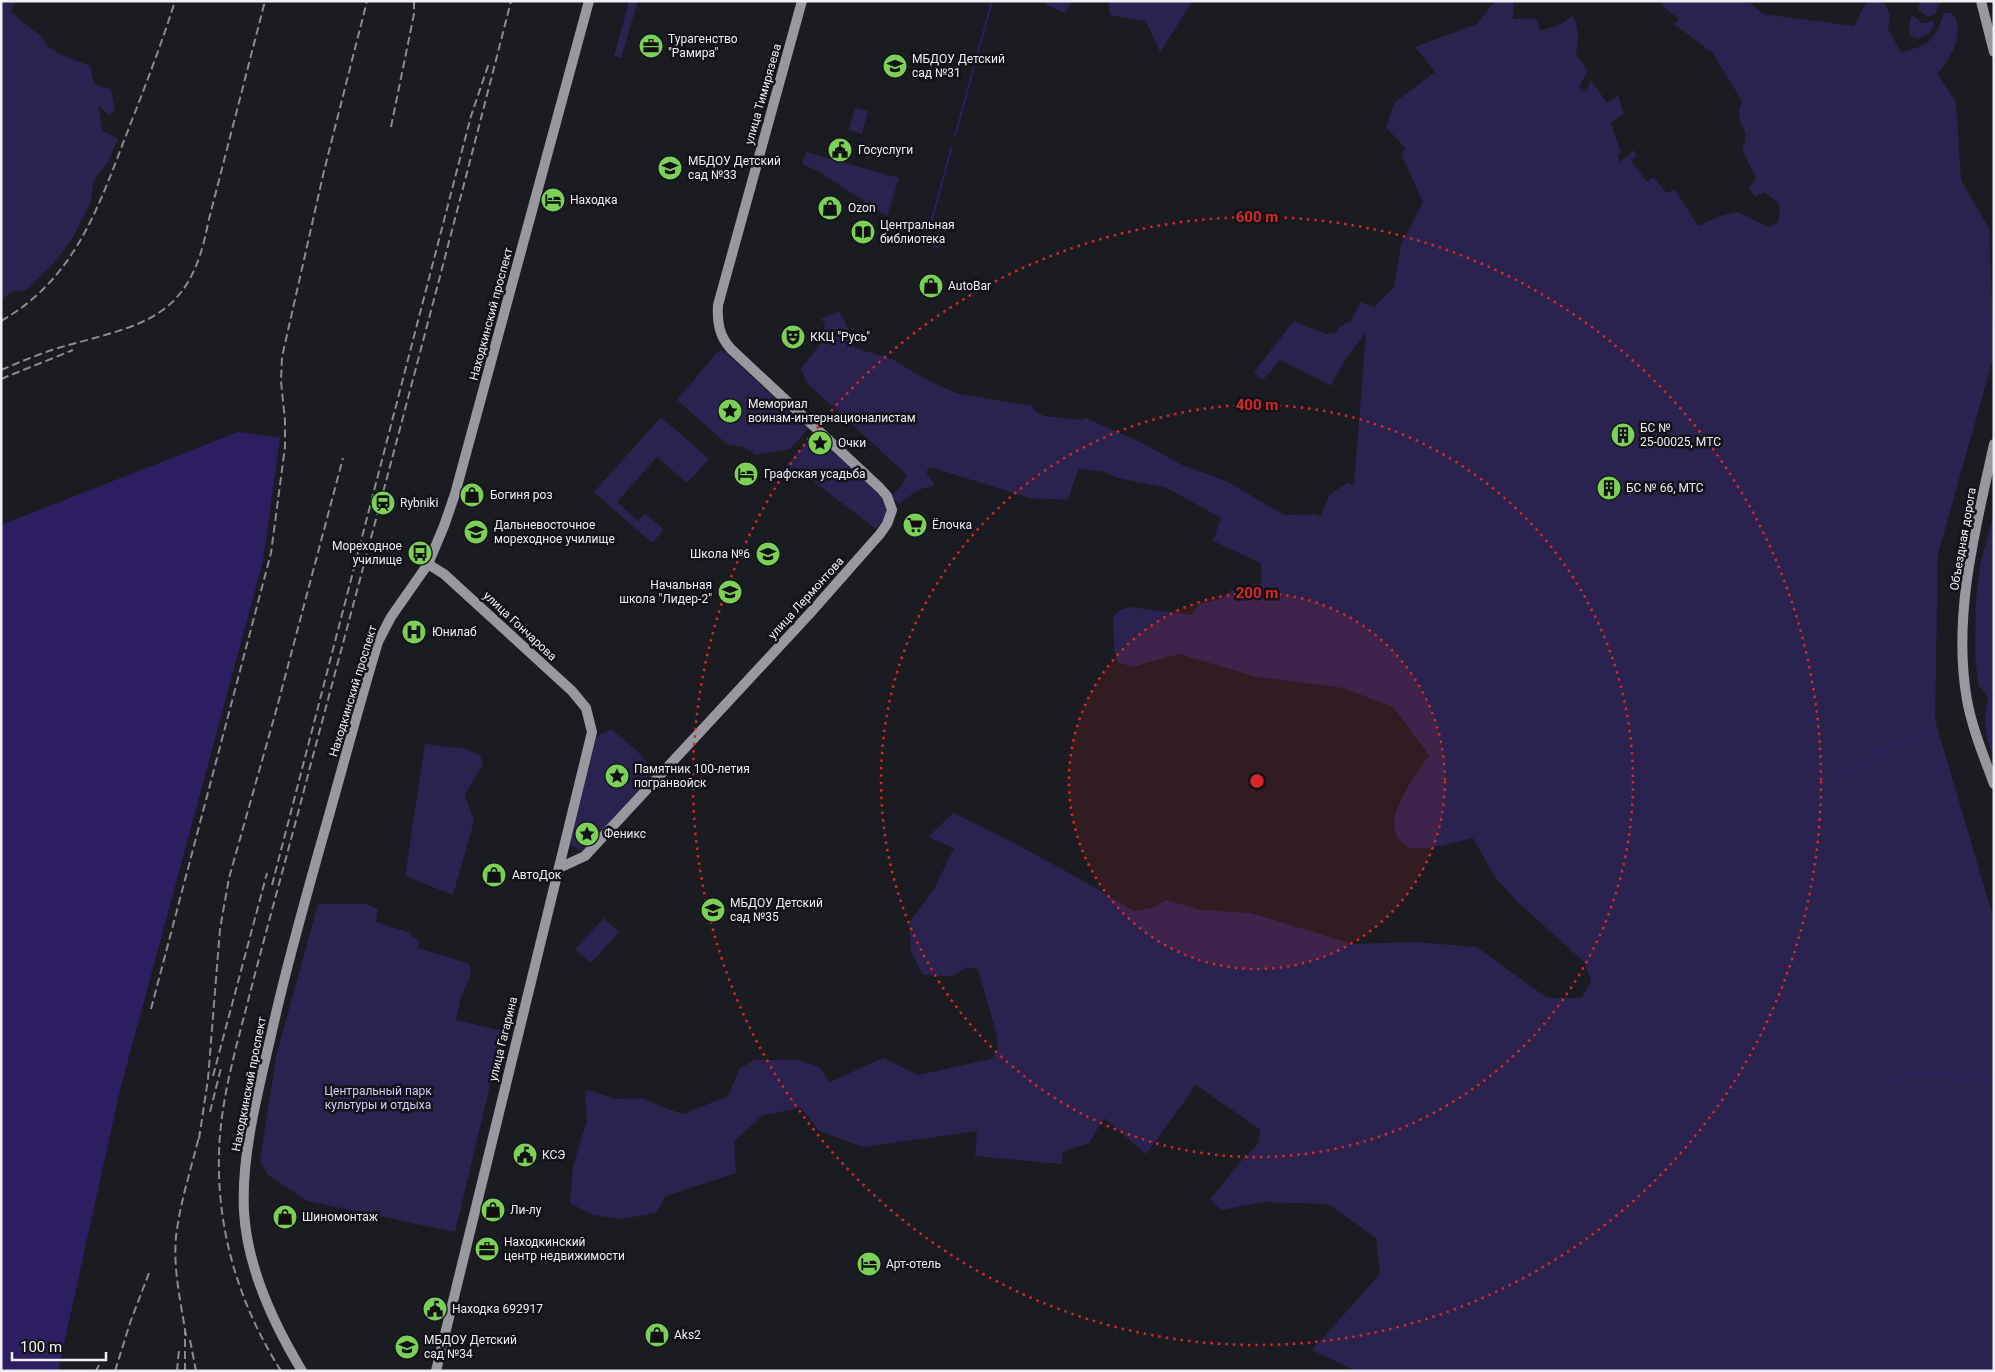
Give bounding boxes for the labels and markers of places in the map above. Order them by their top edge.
place label: Турагенство "Рамира" [668,32,738,60]
office icon: Турагенство "Рамира" [638,33,664,59]
place label: МБДОУ Детский сад №31 [912,52,1005,80]
school or university icon: МБДОУ Детский сад №31 [882,53,908,79]
public building icon: Госуслуги [827,137,853,163]
place label: Госуслуги [858,143,913,157]
place label: МБДОУ Детский сад №33 [688,154,781,182]
school or university icon: МБДОУ Детский сад №33 [657,155,683,181]
hotel icon: Находка [540,187,566,213]
place label: Находка [570,193,618,207]
shop icon: Ozon [817,195,843,221]
place label: Ozon [848,201,876,215]
place label: Центральная библиотека [880,218,955,246]
library icon: Центральная библиотека [850,219,876,245]
shop icon: AutoBar [918,273,944,299]
place label: AutoBar [948,279,991,293]
theatre icon: ККЦ "Русь" [780,324,806,350]
place label: ККЦ "Русь" [810,330,870,344]
place label: Мемориал воинам-интернационалистам [748,397,916,425]
place icon: Мемориал воинам-интернационалистам [717,398,743,424]
place label: БС № 25-00025, МТС [1640,421,1721,449]
building icon: БС № 25-00025, МТС [1610,422,1636,448]
place icon: Очки [807,430,833,456]
place label: Очки [838,436,866,450]
hotel icon: Графская усадьба [733,461,759,487]
place label: Графская усадьба [764,467,866,481]
building icon: БС № 66, МТС [1596,475,1622,501]
place label: БС № 66, МТС [1626,481,1704,495]
shop icon: Богиня роз [459,482,485,508]
place label: Богиня роз [490,488,553,502]
station icon: Rybniki [370,490,396,516]
place label: Rybniki [400,496,438,510]
supermarket icon: Ёлочка [902,512,928,538]
place label: Ёлочка [932,517,972,532]
place label: Дальневосточное мореходное училище [494,518,615,546]
school or university icon: Дальневосточное мореходное училище [463,519,489,545]
place label: Мореходное училище [332,539,402,567]
bus stop icon: Мореходное училище [407,540,433,566]
school or university icon: Школа №6 [755,541,781,567]
place label: Школа №6 [690,547,750,561]
place label: Начальная школа "Лидер-2" [619,578,712,606]
school or university icon: Начальная школа "Лидер-2" [717,579,743,605]
hospital icon: Юнилаб [401,619,427,645]
place label: Юнилаб [432,625,477,639]
place label: Памятник 100-летия погранвойск [634,762,750,790]
place icon: Памятник 100-летия погранвойск [604,763,630,789]
centre of rings [1248,772,1266,790]
place icon: Феникс [574,821,600,847]
place label: Феникс [604,827,646,841]
shop icon: АвтоДок [481,862,507,888]
place label: АвтоДок [512,868,562,882]
place label: МБДОУ Детский сад №35 [730,896,823,924]
school or university icon: МБДОУ Детский сад №35 [700,897,726,923]
public building icon: КСЭ [512,1142,538,1168]
place label: КСЭ [542,1148,565,1162]
shop icon: Ли-лу [480,1197,506,1223]
place label: Ли-лу [510,1203,542,1217]
shop icon: Шиномонтаж [272,1204,298,1230]
place label: Шиномонтаж [302,1210,379,1224]
place label: Находкинский центр недвижимости [504,1235,625,1263]
office icon: Находкинский центр недвижимости [474,1236,500,1262]
hotel icon: Арт-отель [856,1251,882,1277]
place label: Арт-отель [886,1257,941,1271]
public building icon: Находка 692917 [422,1296,448,1322]
place label: Находка 692917 [452,1302,543,1316]
shop icon: Aks2 [644,1322,670,1348]
place label: Aks2 [674,1328,701,1342]
place label: МБДОУ Детский сад №34 [424,1333,517,1361]
school or university icon: МБДОУ Детский сад №34 [394,1334,420,1360]

